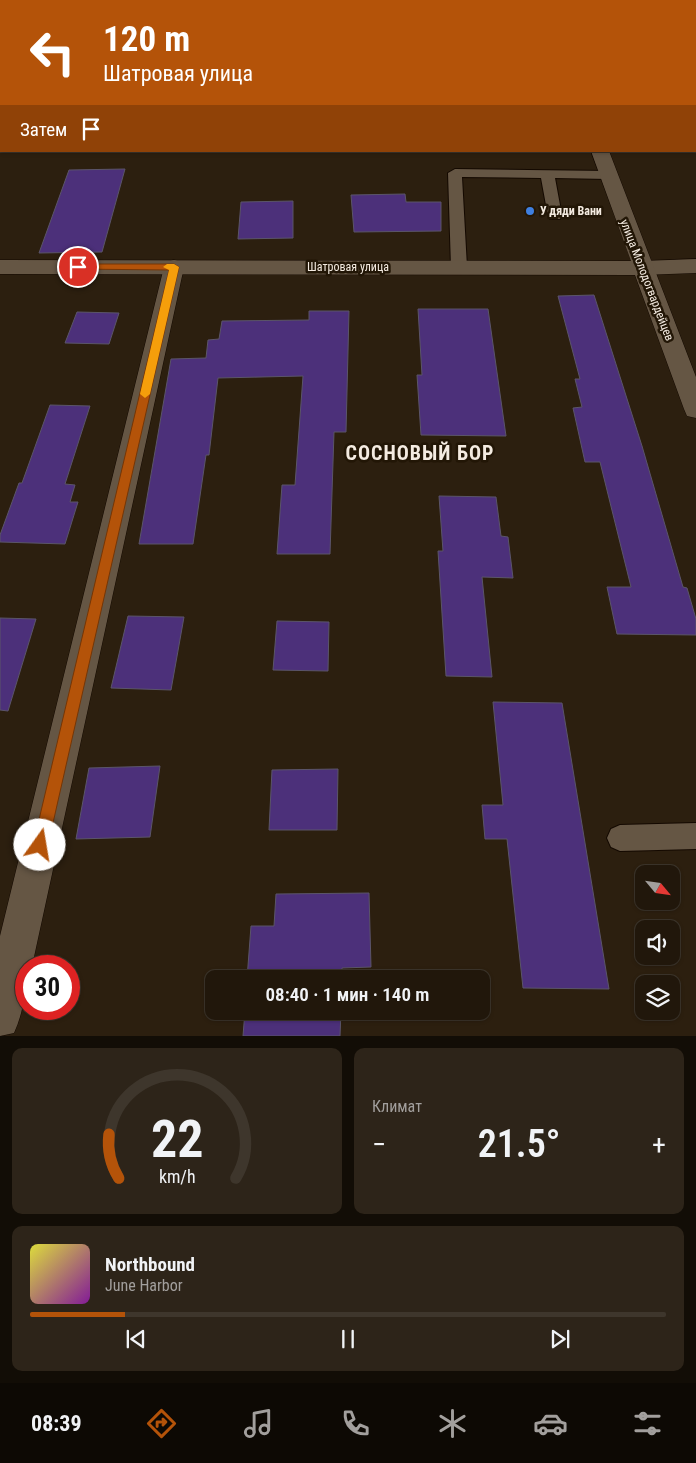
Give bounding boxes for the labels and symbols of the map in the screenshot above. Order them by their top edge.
place label: У дяди Вани [540,204,602,218]
marker: У дяди Вани [524,205,536,217]
street label: улица Молодогвардейцев [617,217,677,343]
pin [57,246,99,288]
street label: Шатровая улица [307,260,389,274]
district label: СОСНОВЫЙ БОР [346,441,494,465]
position arrow [13,818,65,870]
north arrow [635,865,680,910]
speed limit sign: 30 [15,955,80,1020]

